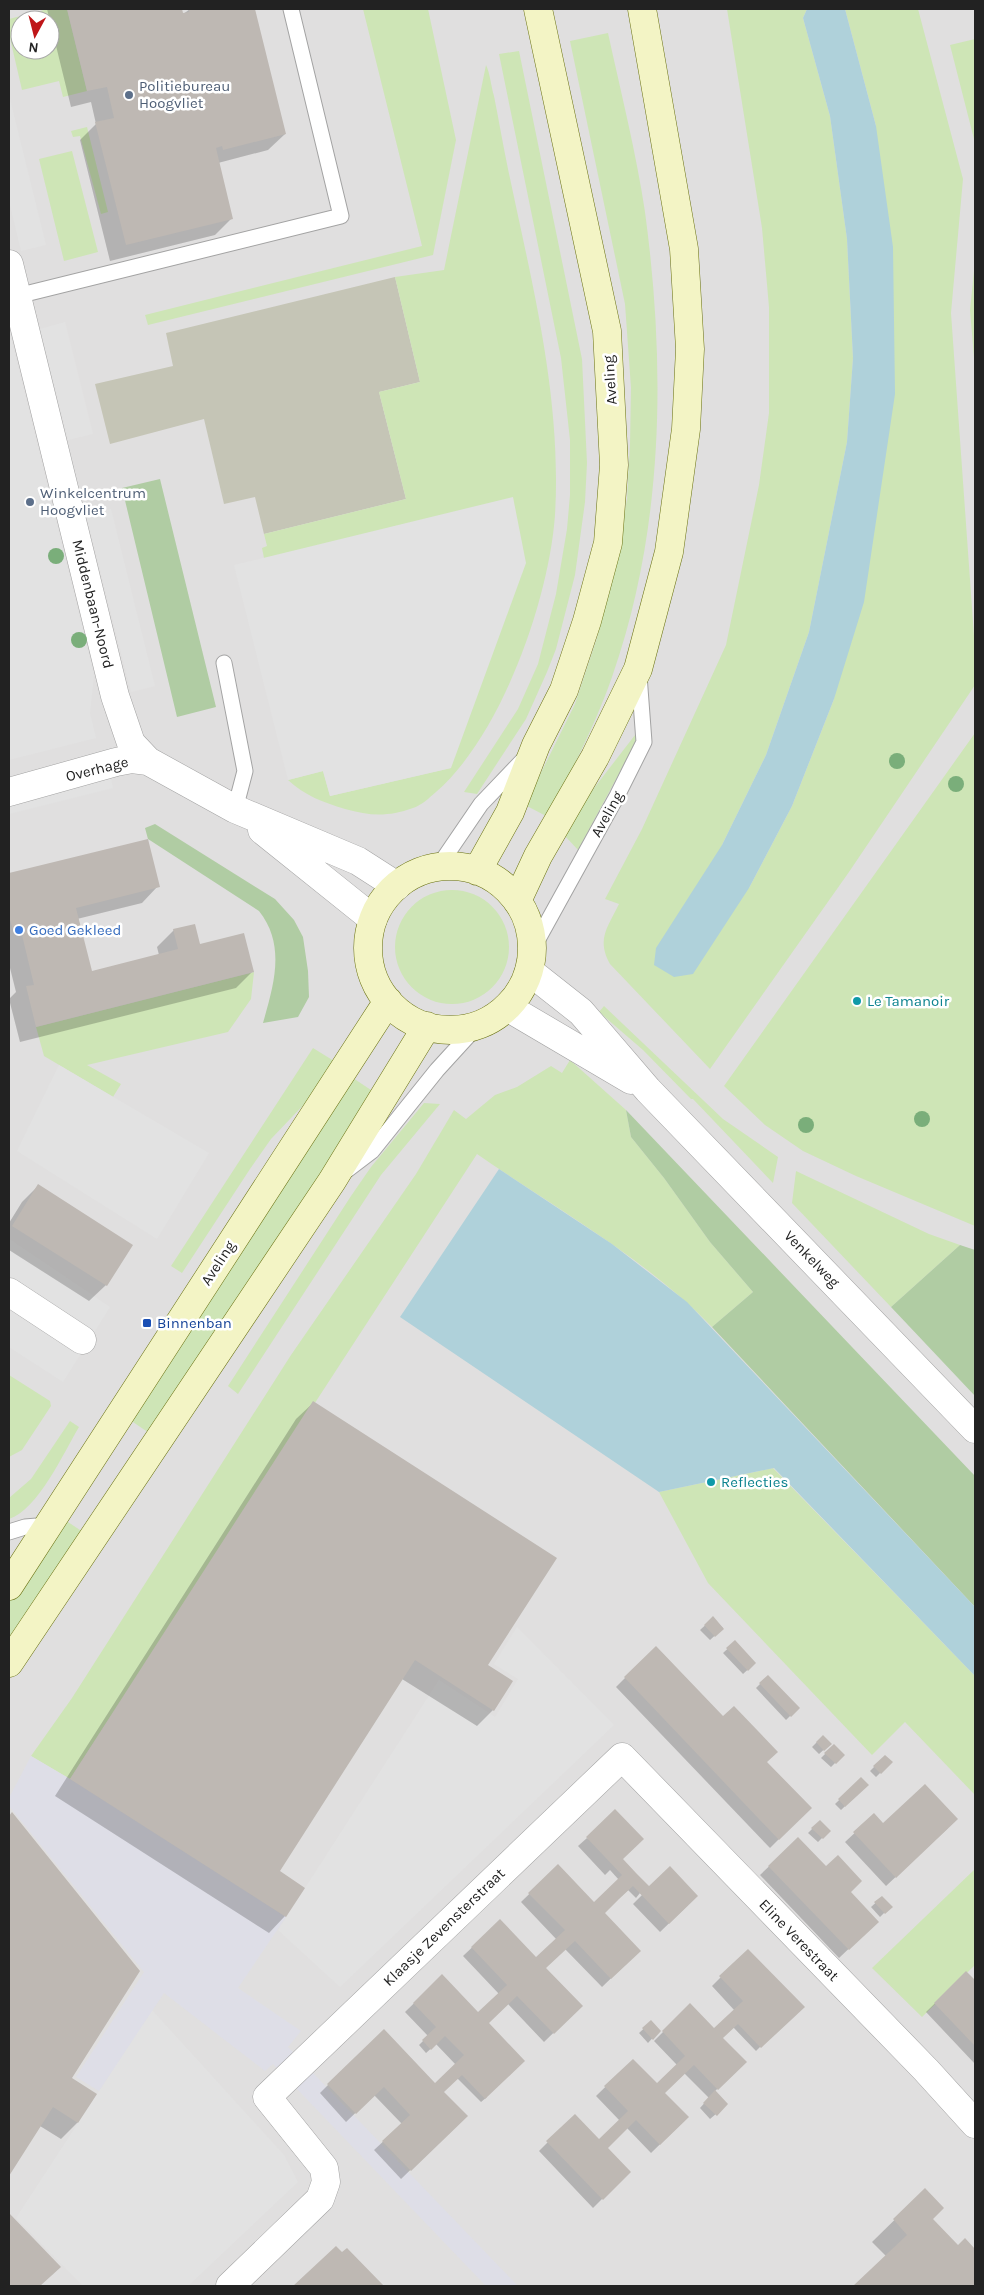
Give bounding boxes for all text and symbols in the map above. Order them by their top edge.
north arrow [10,10,60,60]
text: N [27,38,39,56]
place label: Politiebureau Hoogvliet [139,77,230,112]
marker: Politiebureau Hoogvliet [123,89,135,101]
street label: Aveling [599,354,621,405]
place label: Winkelcentrum Hoogvliet [40,484,146,519]
marker: Winkelcentrum Hoogvliet [24,496,36,508]
street label: Middenbaan-Noord [68,538,118,670]
street label: Overhage [64,753,130,785]
street label: Aveling [587,787,627,840]
place label: Goed Gekleed [29,921,121,939]
marker: Goed Gekleed [13,924,25,936]
place label: Le Tamanoir [867,992,950,1010]
marker: Le Tamanoir [851,995,863,1007]
street label: Venkelweg [780,1227,844,1292]
street label: Aveling [197,1237,239,1289]
place label: Binnenban [157,1314,232,1332]
marker: Binnenban [141,1317,153,1329]
place label: Reflecties [721,1473,788,1491]
marker: Reflecties [705,1476,717,1488]
street label: Klaasje Zevensterstraat [379,1864,509,1990]
street label: Eline Verestraat [755,1895,843,1985]

